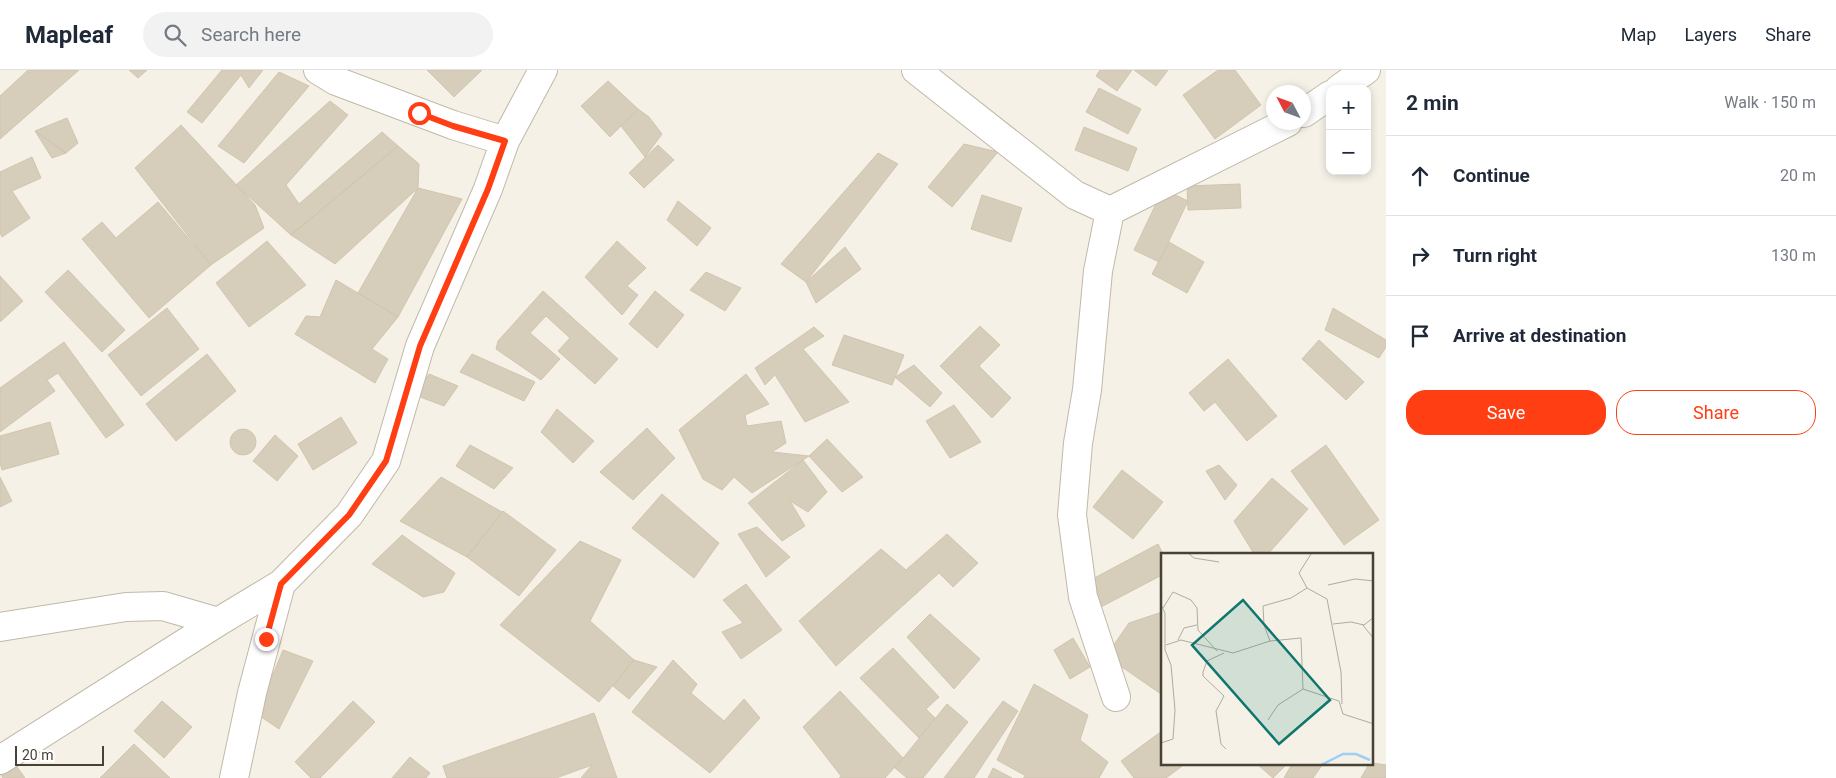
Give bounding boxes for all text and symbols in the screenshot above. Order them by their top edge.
search box [143,12,493,57]
text: Mapleaf [25,21,113,49]
icon: search [161,21,189,49]
text: Search here [201,23,301,46]
text: Map [1621,24,1656,45]
text: Layers [1684,24,1737,45]
text: Share [1765,24,1811,45]
north arrow [1266,85,1311,130]
map controls [1326,85,1371,175]
button: + [1326,85,1371,130]
text: 2 min [1406,91,1459,115]
text: Walk · 150 m [1724,93,1816,112]
route start [408,102,431,125]
button: − [1326,130,1371,175]
icon: ahead [1406,162,1434,190]
text: Continue [1453,164,1530,187]
text: 20 m [1780,166,1816,185]
icon: right [1406,242,1434,270]
text: Turn right [1453,244,1537,267]
text: 130 m [1771,246,1816,265]
icon: arrive [1406,322,1434,350]
text: Arrive at destination [1453,324,1626,347]
button: Save [1406,390,1606,435]
button: Share [1616,390,1816,435]
inset map [1161,553,1374,766]
route end [255,628,278,651]
scale bar [15,743,104,766]
text: 20 m [22,747,54,763]

